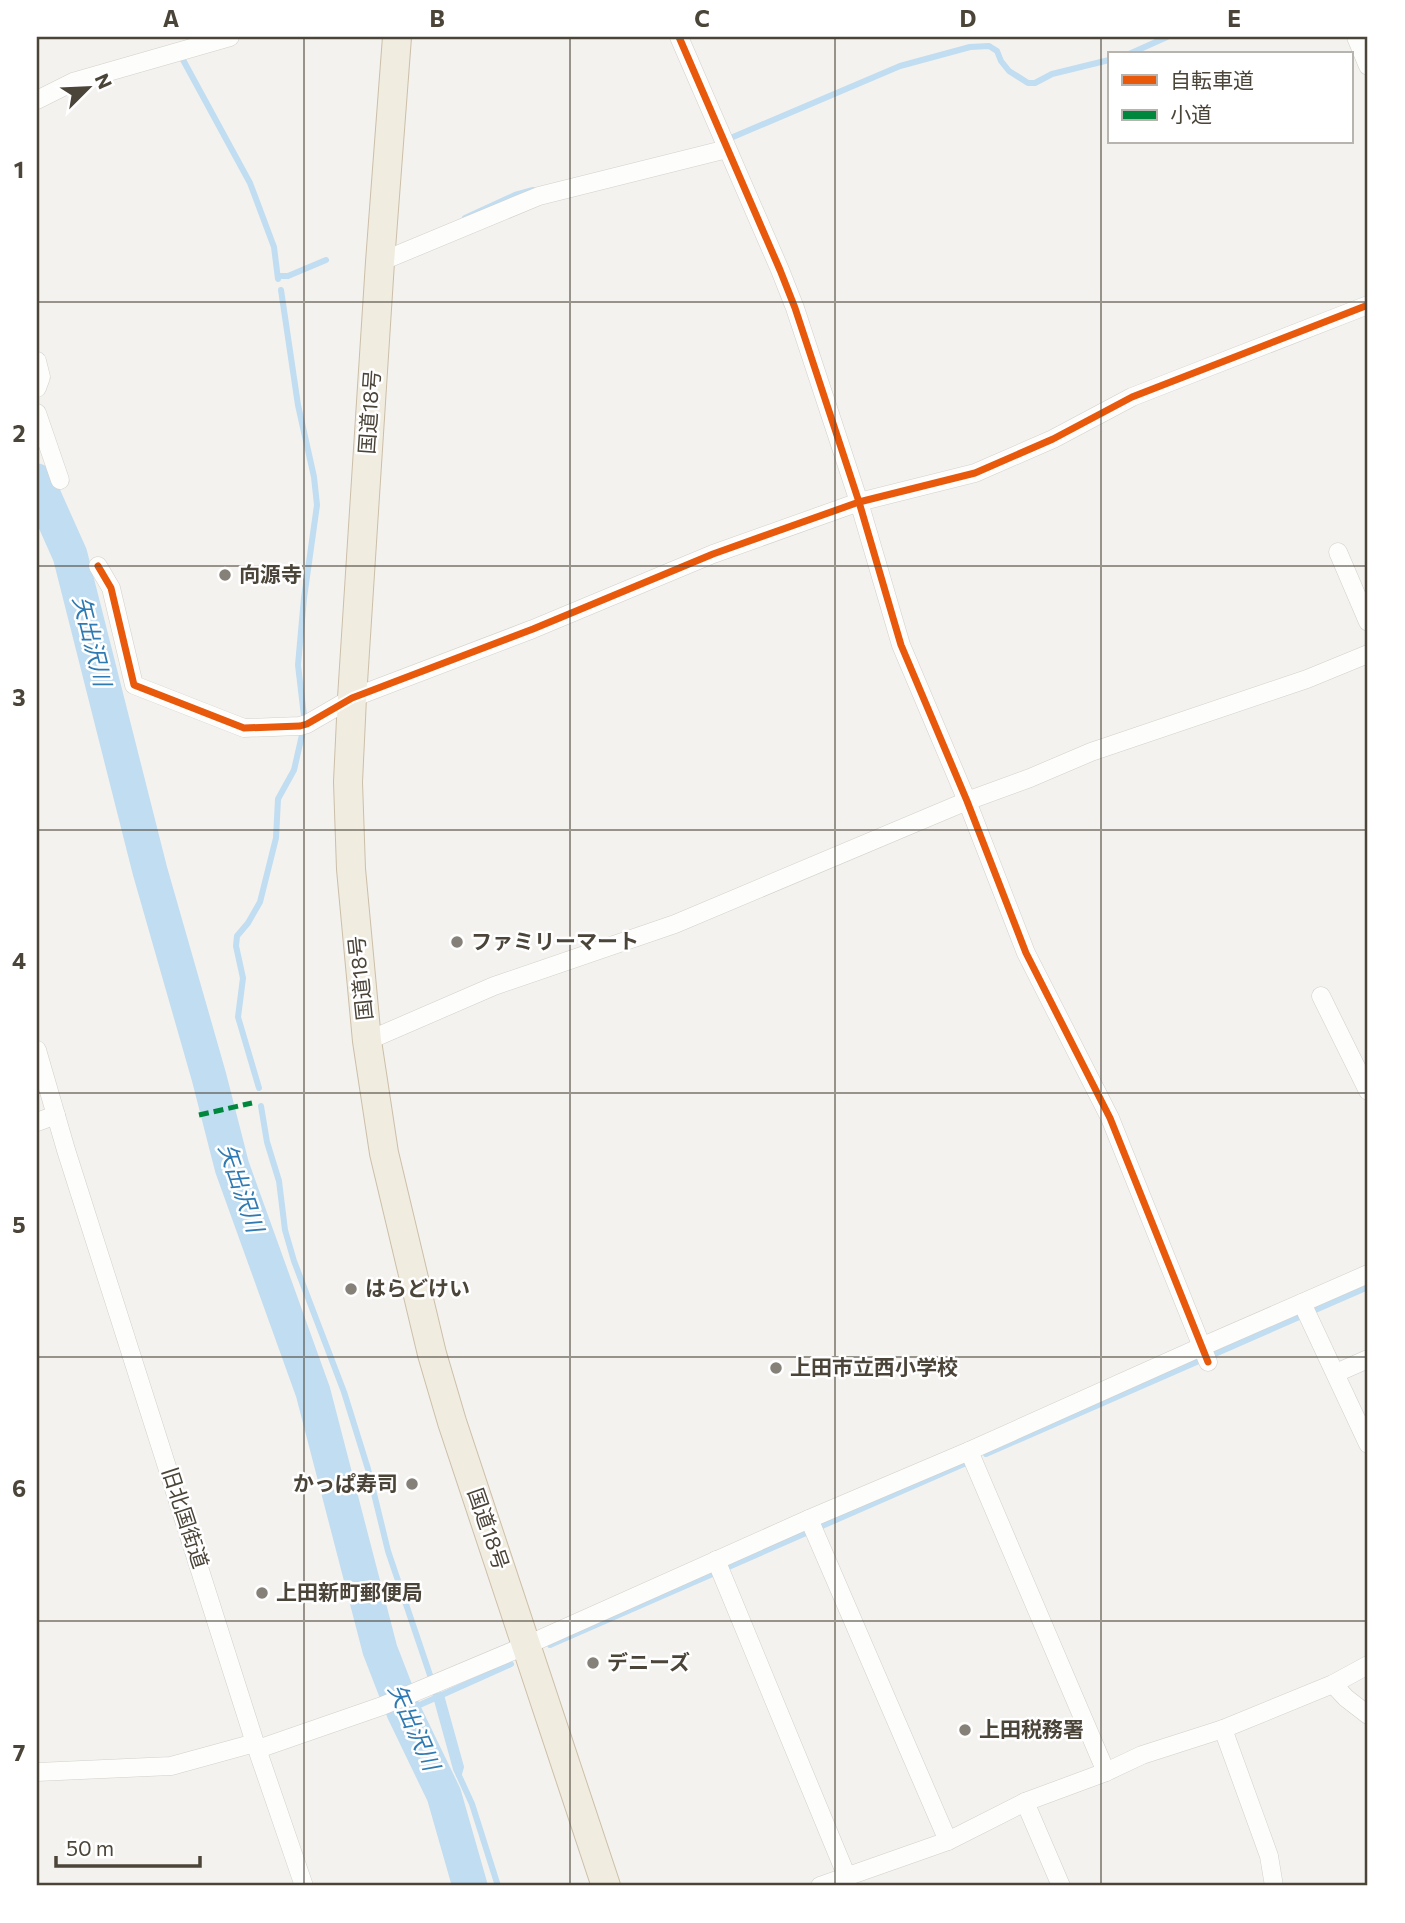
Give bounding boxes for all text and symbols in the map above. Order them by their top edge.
text: A [163,4,180,32]
text: B [429,4,445,32]
text: C [694,4,710,32]
text: D [960,4,977,32]
text: E [1227,4,1241,32]
north arrow [52,52,122,122]
legend [1108,52,1352,144]
text: 自転車道 [1170,67,1254,92]
text: N [91,70,117,92]
text: 小道 [1170,101,1212,126]
text: 1 [14,155,24,183]
street label: 国道18号 [353,369,384,455]
text: 2 [12,419,26,447]
place label: 向源寺 [239,561,302,586]
marker: 向源寺 [217,567,233,583]
water label: 矢出沢川 [68,593,118,692]
text: 3 [12,683,26,711]
place label: ファミリーマート [471,928,639,953]
marker: ファミリーマート [449,934,465,950]
street label: 国道18号 [343,935,376,1022]
text: 4 [12,946,26,974]
water label: 矢出沢川 [214,1140,271,1239]
text: 5 [12,1210,26,1238]
place label: はらどけい [365,1275,470,1300]
marker: はらどけい [343,1281,359,1297]
place label: 上田市立西小学校 [790,1354,958,1379]
marker: 上田市立西小学校 [768,1360,784,1376]
street label: 旧北国街道 [158,1464,215,1571]
place label: かっぱ寿司 [293,1470,398,1495]
text: 6 [12,1474,26,1502]
marker: かっぱ寿司 [404,1476,420,1492]
street label: 国道18号 [464,1484,515,1573]
place label: 上田新町郵便局 [276,1579,423,1604]
marker: 上田新町郵便局 [254,1585,270,1601]
place label: デニーズ [607,1649,690,1674]
marker: デニーズ [585,1655,601,1671]
water label: 矢出沢川 [383,1679,448,1777]
place label: 上田税務署 [979,1716,1084,1741]
marker: 上田税務署 [957,1722,973,1738]
text: 7 [13,1738,25,1766]
scale bar [56,1825,200,1869]
text: 50 m [66,1835,114,1860]

